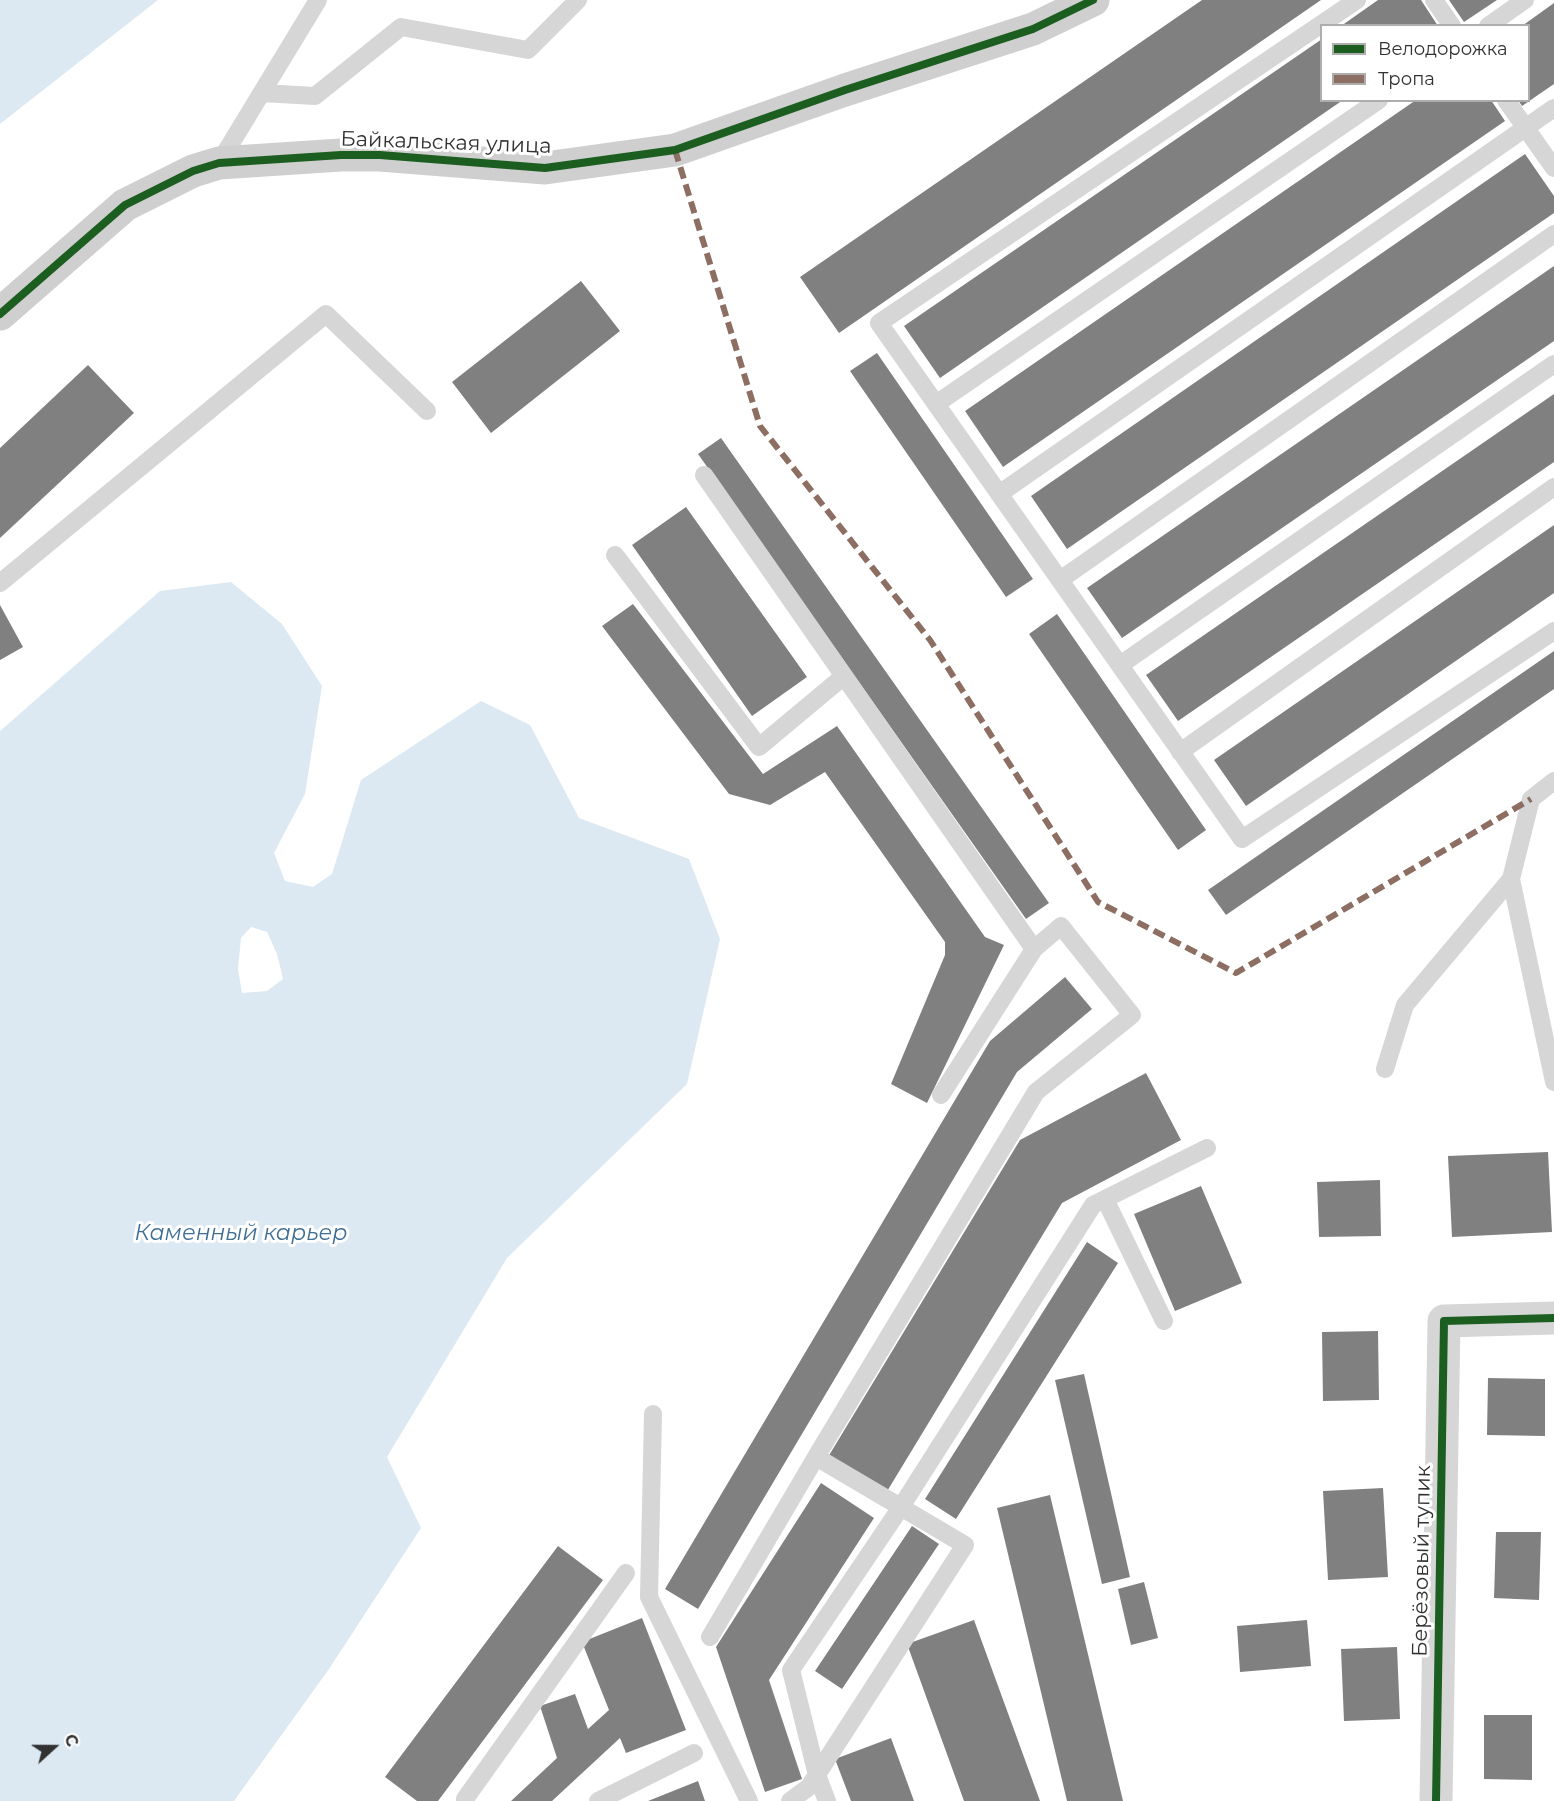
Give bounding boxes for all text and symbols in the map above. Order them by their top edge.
legend [1320,24,1530,102]
text: Велодорожка [1378,38,1507,60]
text: Тропа [1378,68,1435,90]
street label: Байкальская улица [340,127,552,159]
water label: Каменный карьер [135,1221,347,1247]
street label: Берёзовый тупик [1408,1465,1436,1657]
north arrow [24,1717,84,1777]
text: С [60,1732,82,1749]

